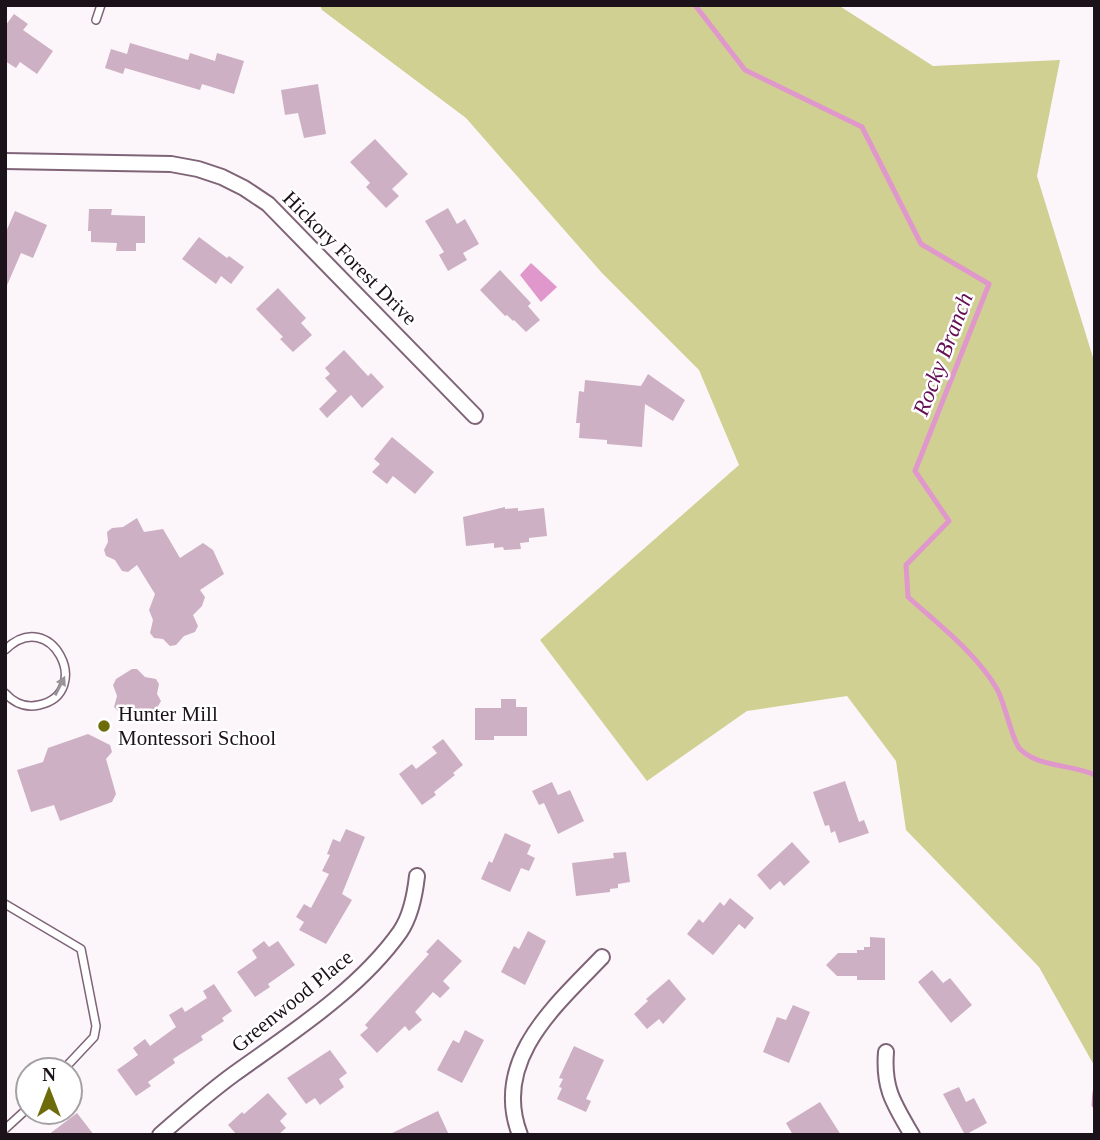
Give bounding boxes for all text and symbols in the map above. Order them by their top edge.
street label: Hickory Forest Drive [278,186,422,330]
water label: Rocky Branch [908,289,978,420]
one-way arrow [54,676,66,697]
place label: Hunter Mill Montessori School [118,702,276,750]
marker: Hunter Mill Montessori School [96,718,112,734]
street label: Greenwood Place [227,945,357,1057]
north arrow [14,1056,84,1126]
text: N [42,1064,56,1085]

